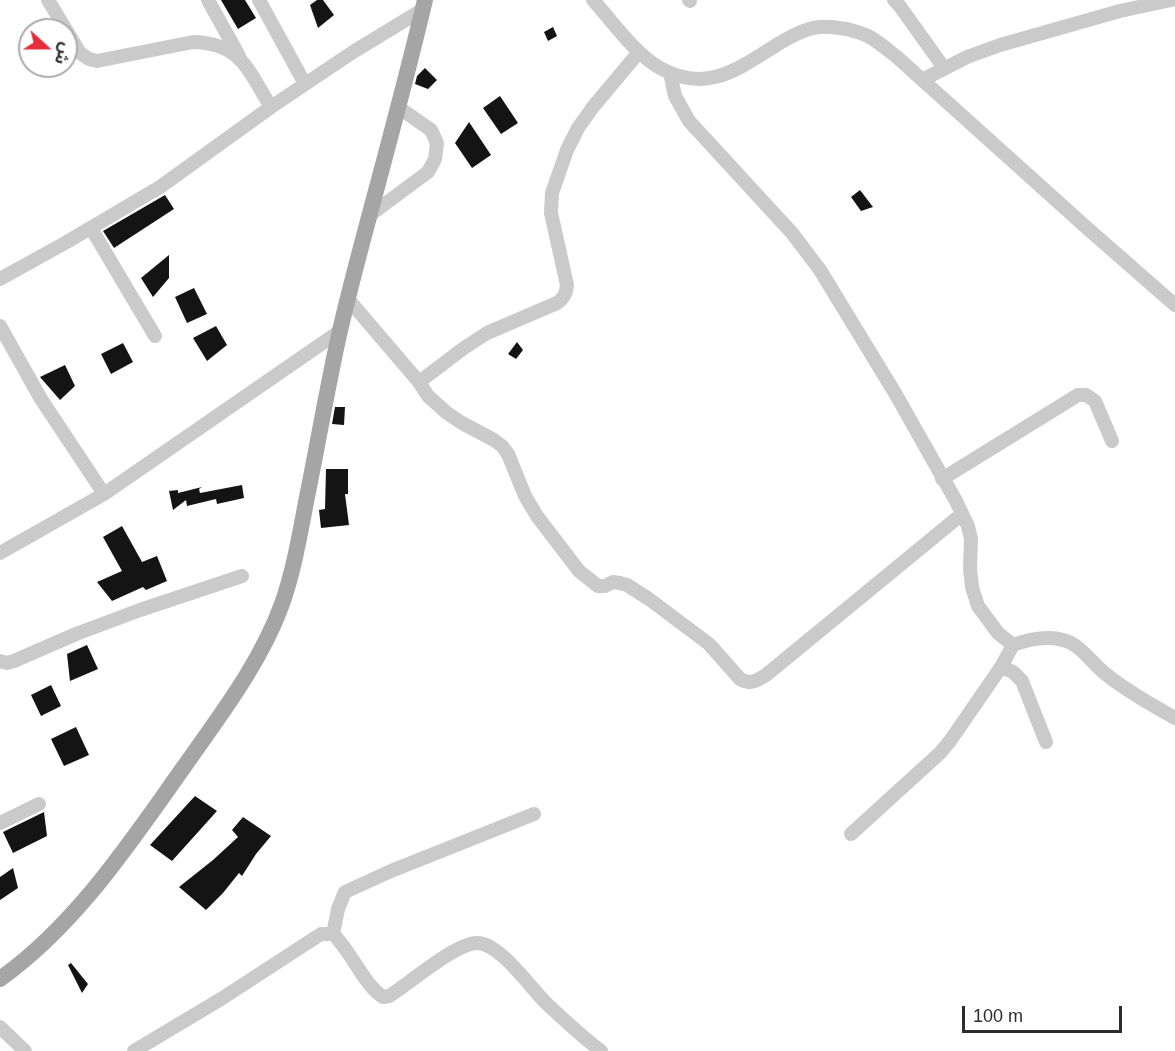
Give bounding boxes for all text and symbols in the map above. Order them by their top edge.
north arrow [18,18,78,78]
text: ش [52,41,75,67]
scale bar [965,994,1126,1032]
text: 100 m [973,1006,1023,1026]

